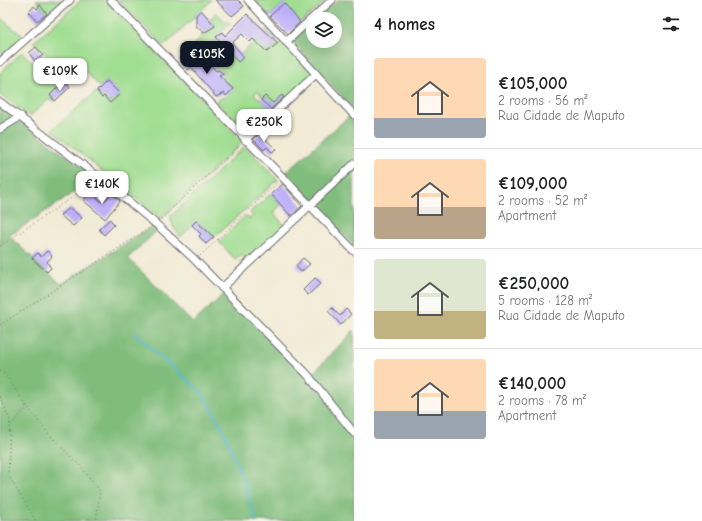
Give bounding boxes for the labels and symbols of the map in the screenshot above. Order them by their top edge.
pin: €105K [179,41,235,75]
pin: €109K [32,58,88,92]
pin: €250K [236,109,292,143]
pin: €140K [74,171,130,205]

